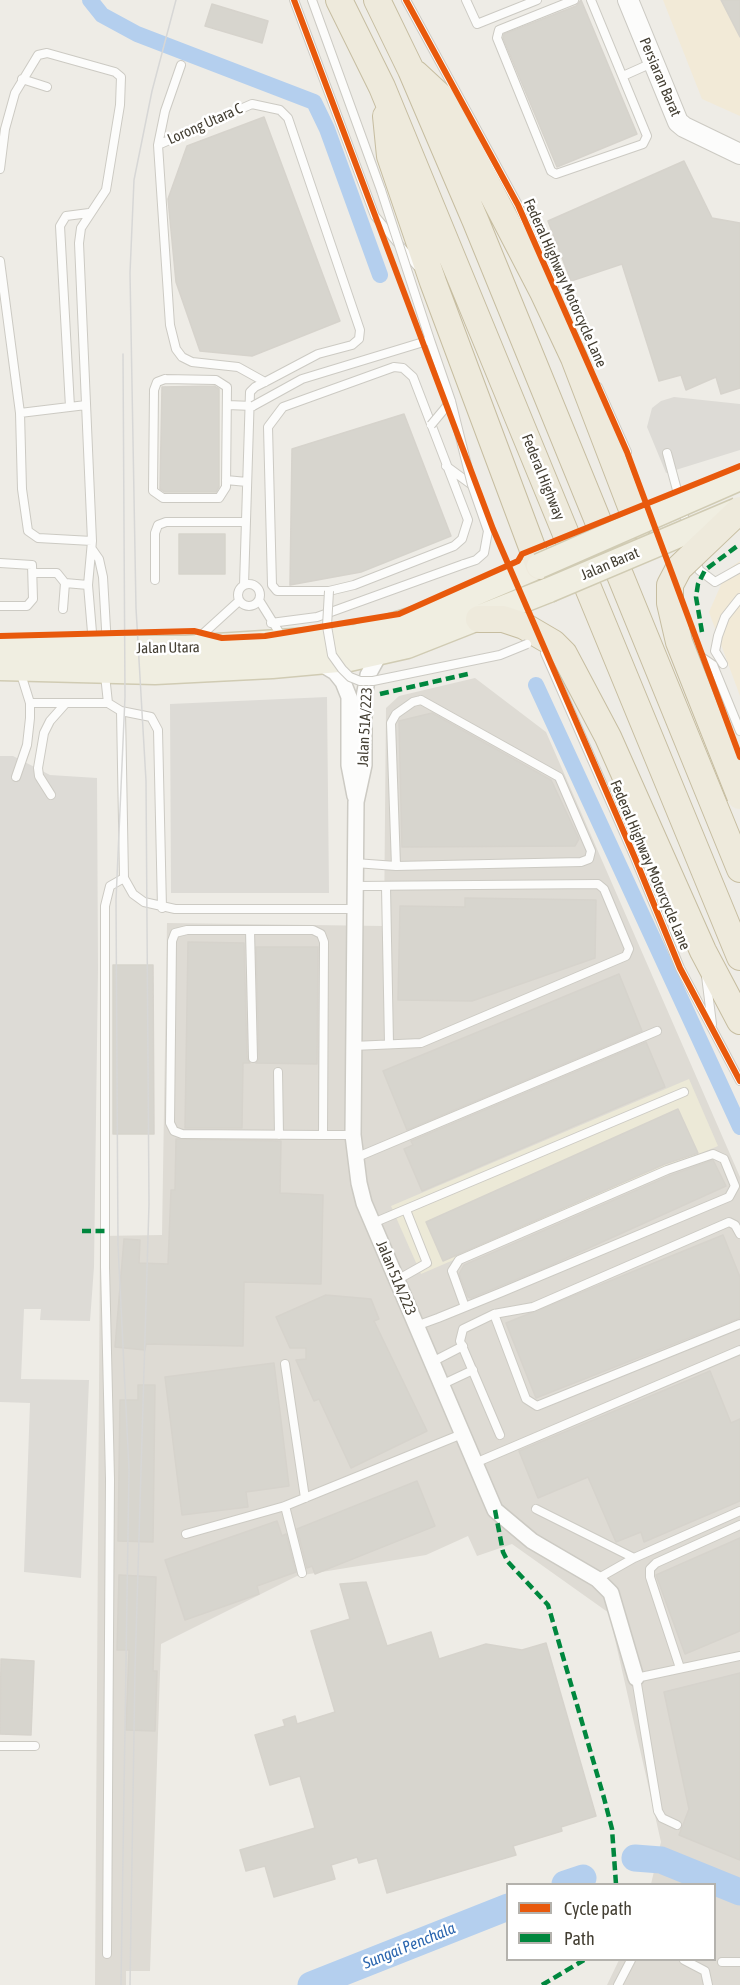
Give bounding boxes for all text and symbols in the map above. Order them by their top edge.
street label: Persiaran Barat [635,35,685,119]
street label: Lorong Utara C [165,99,245,149]
street label: Federal Highway Motorcycle Lane [520,196,610,370]
street label: Federal Highway [518,431,568,523]
street label: Jalan Barat [578,544,642,584]
street label: Jalan Utara [136,638,200,658]
street label: Jalan 51A/223 [354,687,376,767]
street label: Federal Highway Motorcycle Lane [606,777,694,953]
street label: Jalan 51A/223 [372,1238,420,1318]
legend [506,1883,716,1961]
text: Cycle path [564,1898,632,1919]
water label: Sungai Penchala [360,1919,458,1973]
text: Path [564,1928,595,1949]

